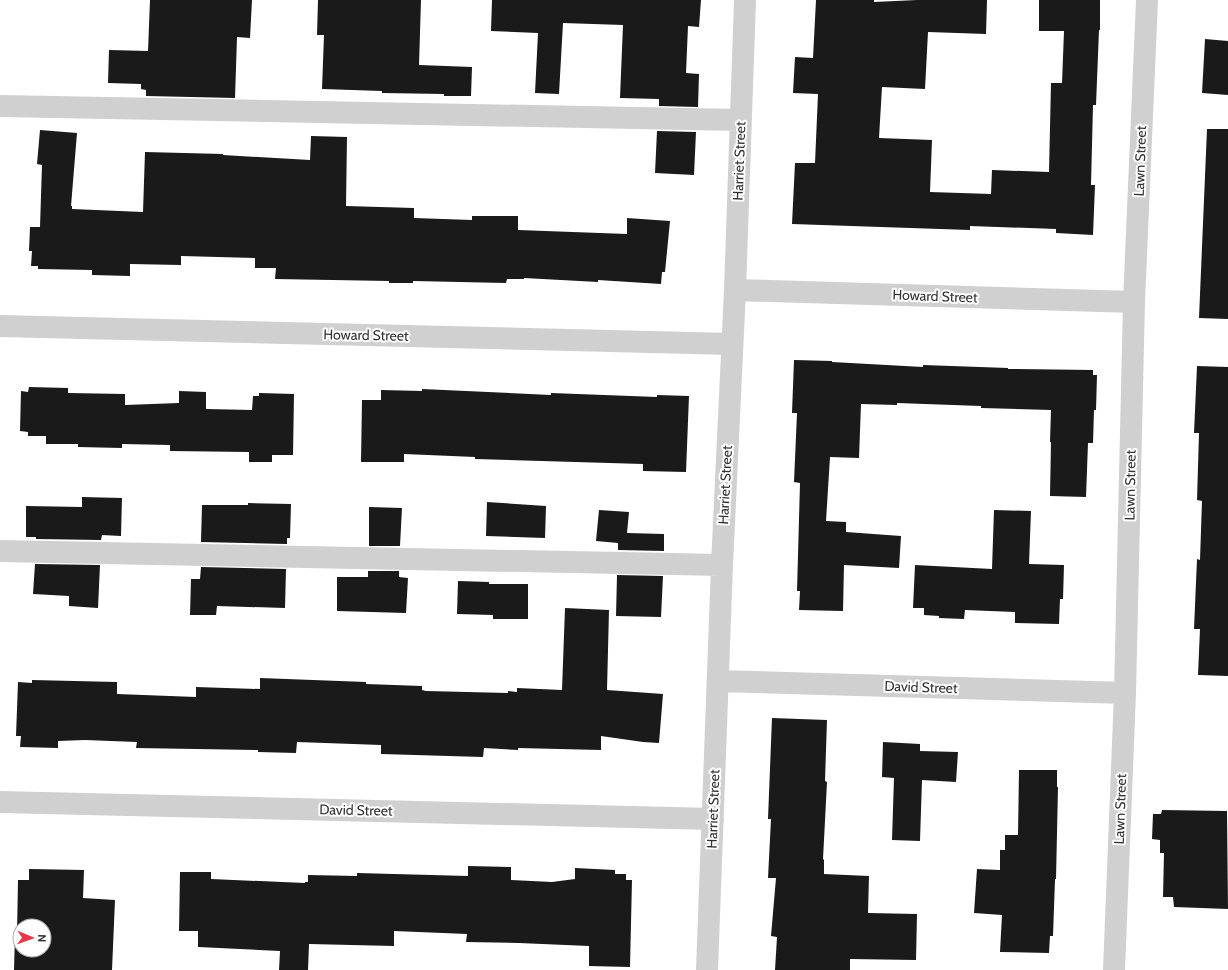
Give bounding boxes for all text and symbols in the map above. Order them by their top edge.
street label: Harriet Street [729,121,749,201]
street label: Lawn Street [1130,125,1150,197]
street label: Howard Street [892,286,978,306]
street label: Howard Street [323,325,409,345]
street label: Harriet Street [714,445,736,525]
street label: Lawn Street [1120,449,1140,520]
street label: David Street [884,677,958,697]
street label: Harriet Street [703,769,723,849]
street label: Lawn Street [1110,773,1130,845]
street label: David Street [319,800,393,820]
north arrow [12,918,52,958]
text: N [35,934,49,942]

